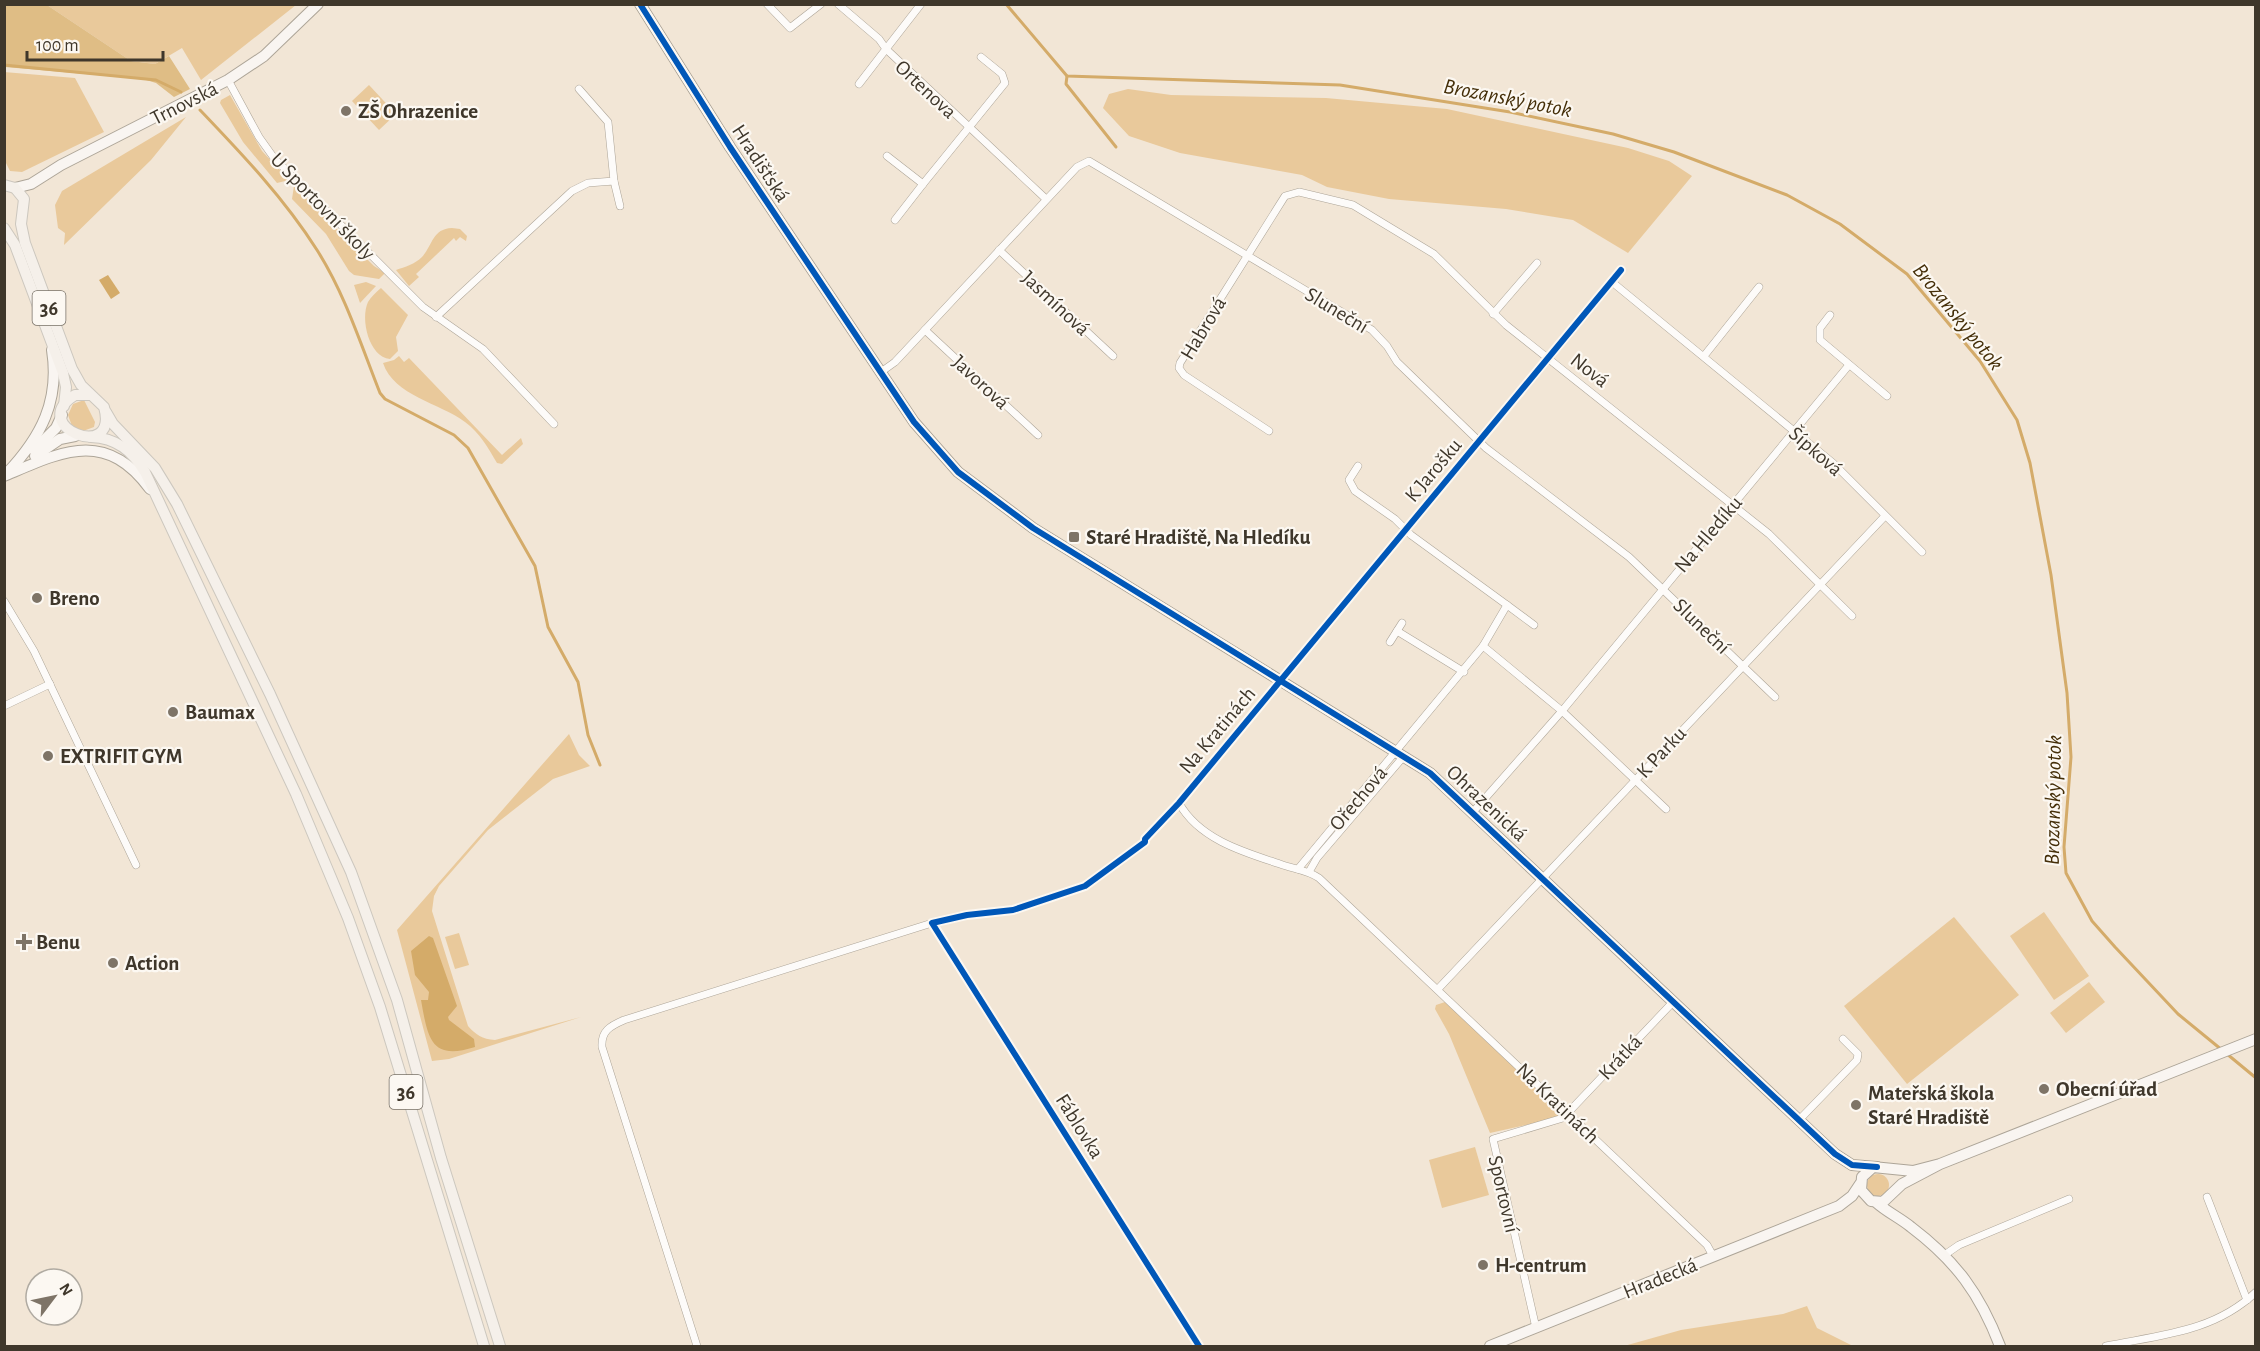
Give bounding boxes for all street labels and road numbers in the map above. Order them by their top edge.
street label: Ortenova [891,56,961,123]
street label: Trnovská [147,78,221,129]
street label: Hradišťská [728,121,794,206]
street label: U Sportovní školy [266,149,379,264]
street label: Jasmínová [1018,267,1094,340]
street label: Sluneční [1301,283,1373,338]
road number: 36 [32,291,66,325]
street label: Habrová [1177,293,1230,363]
street label: Nová [1567,349,1613,392]
street label: Javorová [948,351,1013,414]
street label: Šípková [1785,421,1848,480]
street label: K Jarošku [1401,434,1466,506]
street label: Na Hledíku [1671,492,1746,577]
street label: Sluneční [1669,595,1735,659]
street label: Na Kratinách [1175,683,1259,778]
street label: K Parku [1633,722,1690,782]
street label: Ohrazenická [1442,761,1531,846]
street label: Ořechová [1326,762,1391,835]
street label: Krátká [1595,1031,1646,1084]
street label: Na Kratinách [1512,1059,1603,1148]
road number: 36 [390,1075,422,1109]
street label: Fáblovka [1052,1090,1108,1163]
street label: Sportovní [1484,1153,1523,1236]
street label: Hradecká [1620,1254,1701,1303]

